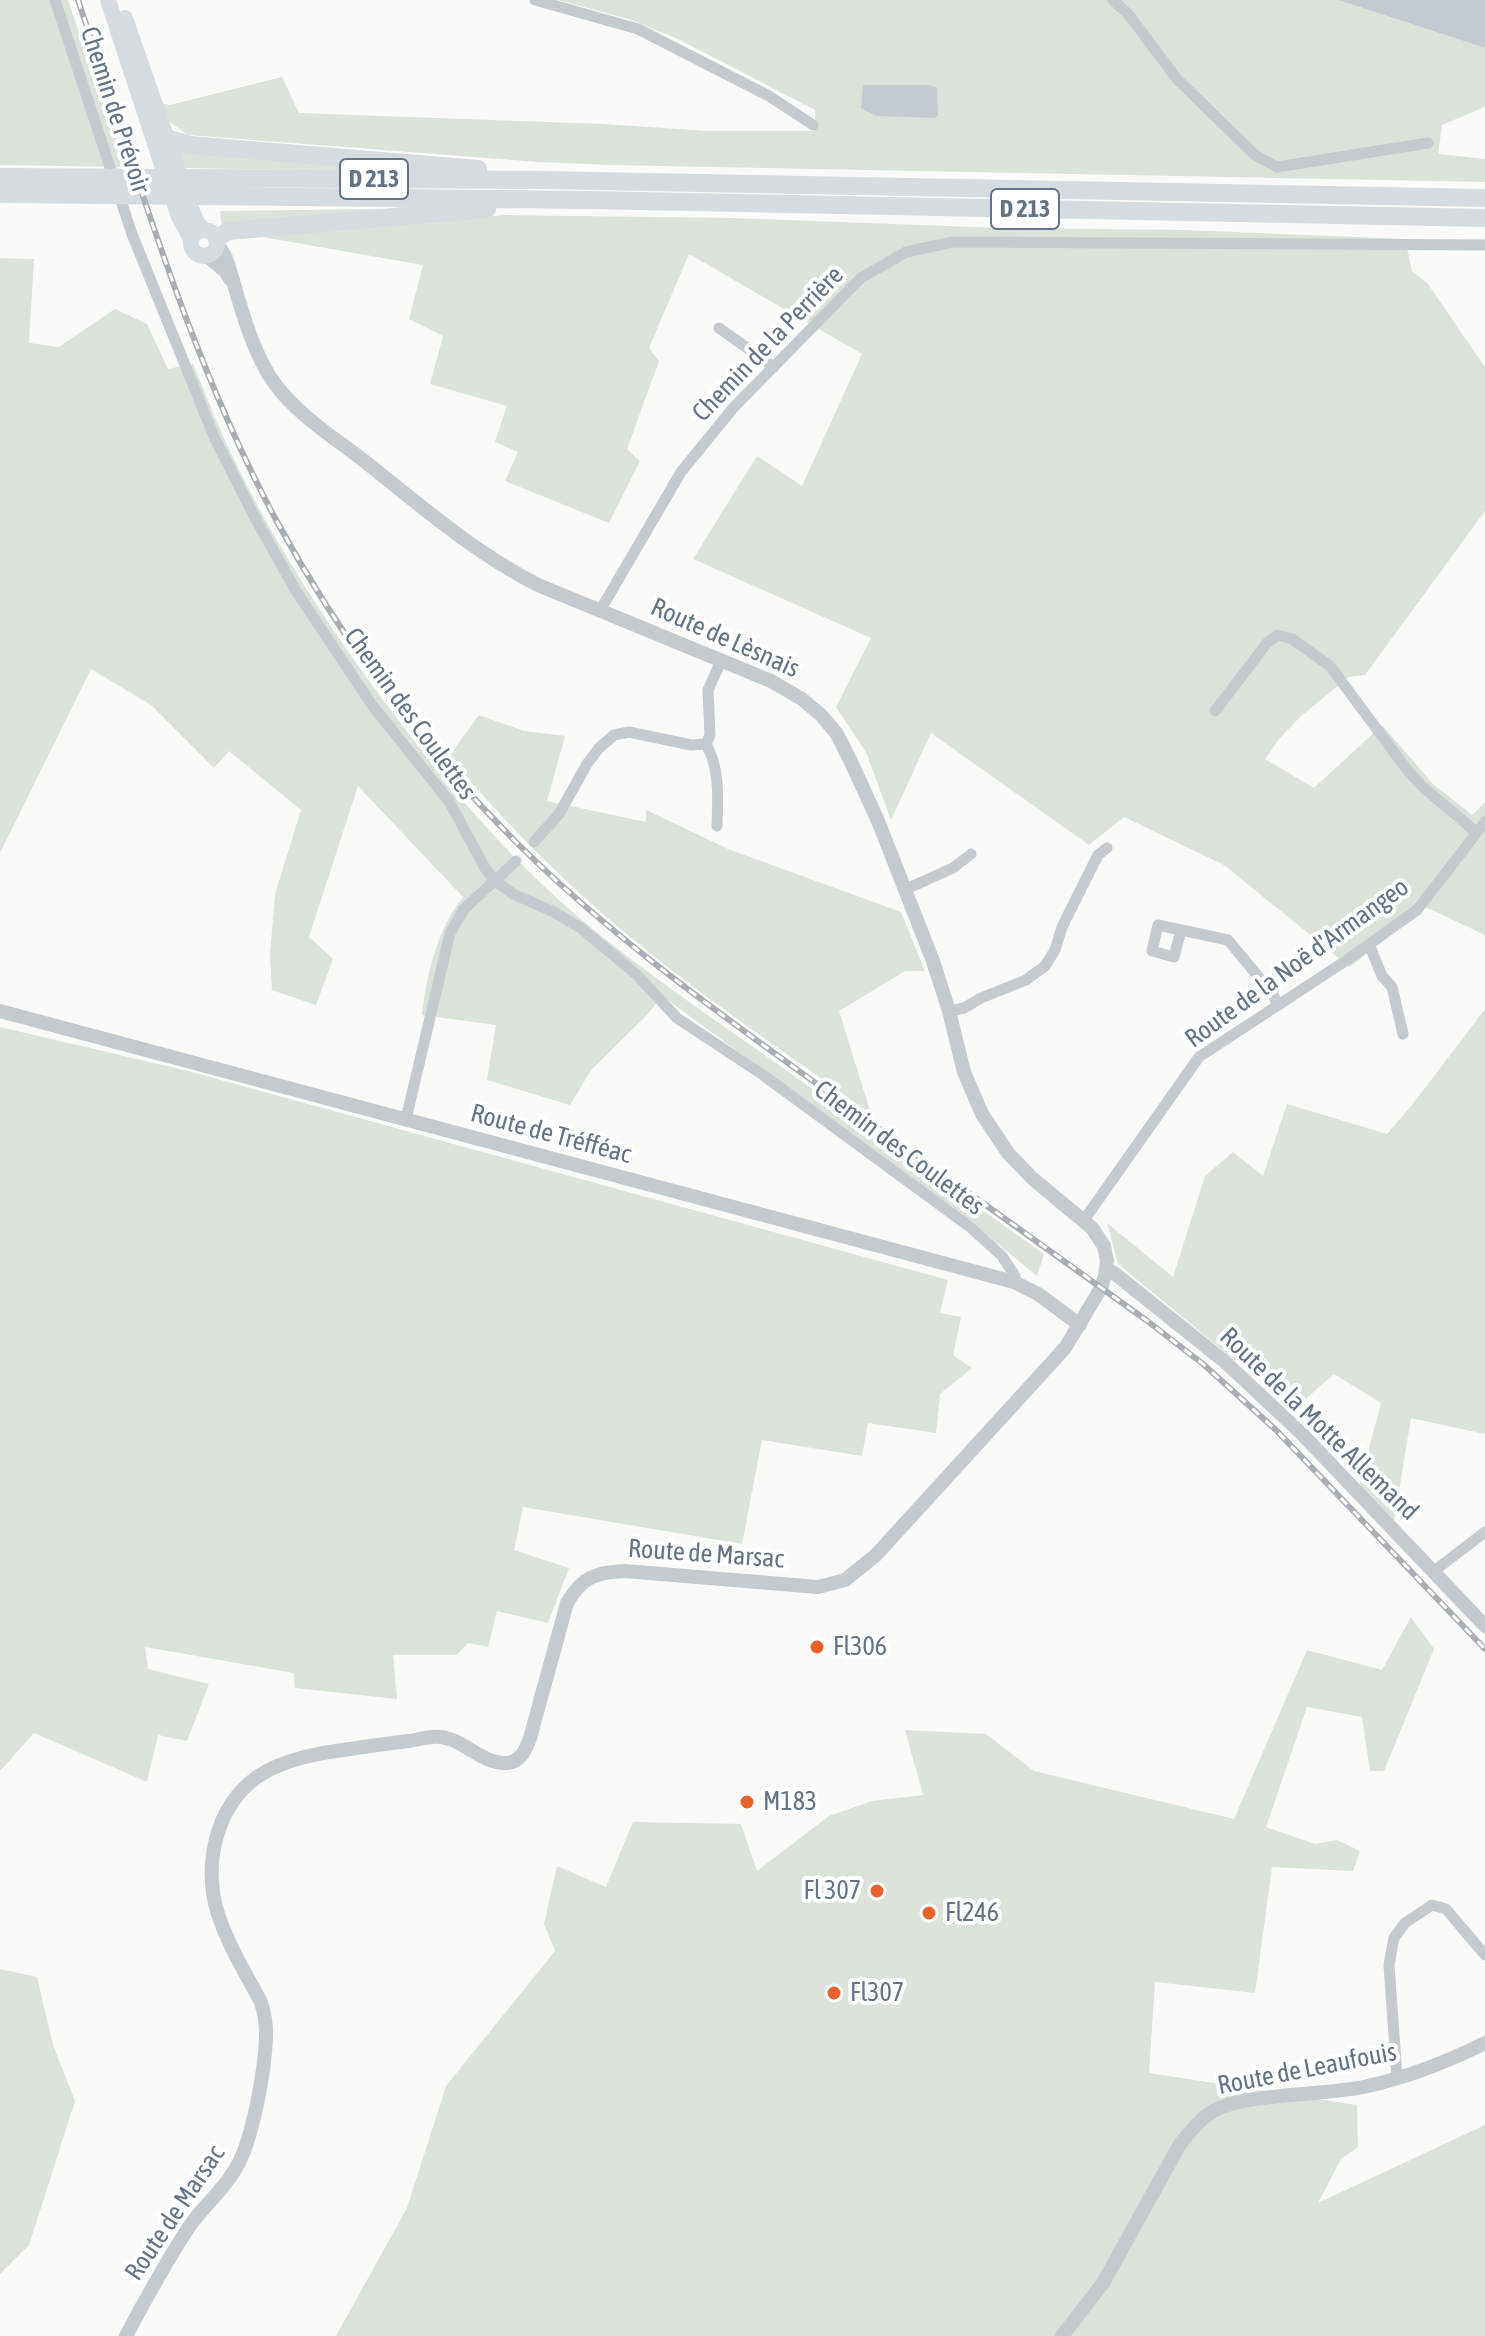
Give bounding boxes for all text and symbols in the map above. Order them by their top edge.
street label: Chemin de Prévoir [73,23,157,197]
road number: D 213 [340,159,408,199]
road number: D 213 [991,189,1059,229]
street label: Chemin de la Perrière [686,260,850,428]
street label: Route de Lèsnais [646,591,804,685]
street label: Chemin des Coulettes [337,622,483,806]
street label: Route de la Noë d'Armangeo [1179,871,1415,1055]
street label: Chemin des Coulettes [808,1074,990,1222]
street label: Route de Tréfféac [467,1098,635,1170]
street label: Route de la Motte Allemand [1213,1321,1425,1527]
street label: Route de Marsac [627,1533,785,1575]
place label: Fl306 [833,1631,887,1663]
marker: Fl306 [808,1638,826,1656]
place label: M183 [763,1786,817,1818]
marker: M183 [738,1793,756,1811]
place label: Fl 307 [803,1875,861,1907]
marker: Fl 307 [868,1882,886,1900]
place label: Fl246 [945,1897,999,1929]
marker: Fl246 [920,1904,938,1922]
place label: Fl307 [850,1977,904,2009]
marker: Fl307 [825,1984,843,2002]
street label: Route de Leaufouis [1215,2036,1399,2102]
street label: Route de Marsac [118,2140,232,2286]

